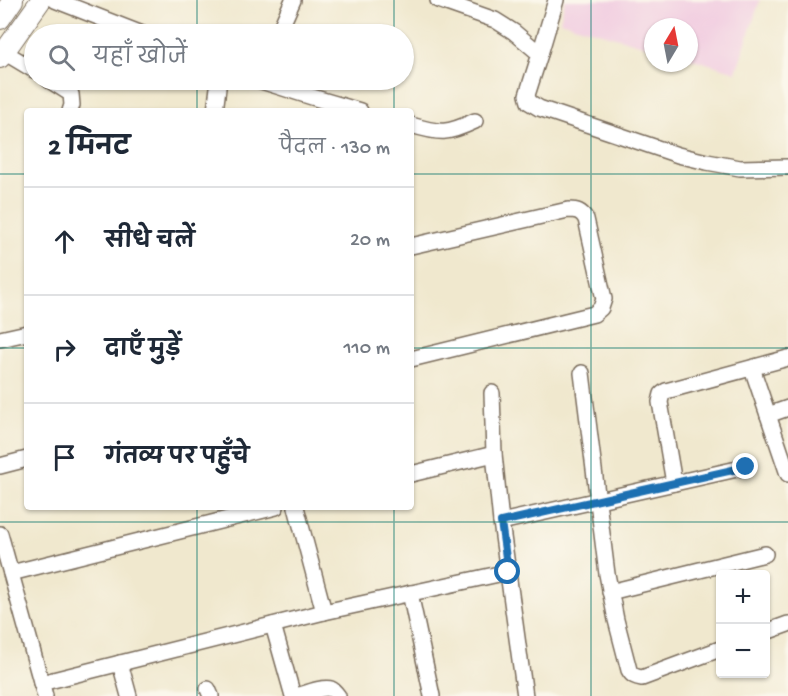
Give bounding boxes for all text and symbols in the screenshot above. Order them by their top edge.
north arrow [644,18,698,72]
search box [24,24,414,90]
icon: search [45,41,78,74]
text: यहाँ खोजें [93,46,187,72]
text: 2 मिनट [48,134,130,165]
text: पैदल · 130 m [279,138,390,161]
icon: ahead [48,225,81,258]
text: सीधे चलें [105,230,195,256]
text: 20 m [350,230,390,253]
icon: right [48,333,81,366]
text: दाएँ मुड़ें [105,338,181,364]
text: 110 m [344,338,390,361]
icon: arrive [48,441,81,474]
text: गंतव्य पर पहुँचे [105,446,249,472]
route end [732,453,758,479]
route start [494,558,520,584]
map controls [716,570,770,678]
button: + [716,570,770,624]
button: − [716,624,770,678]

